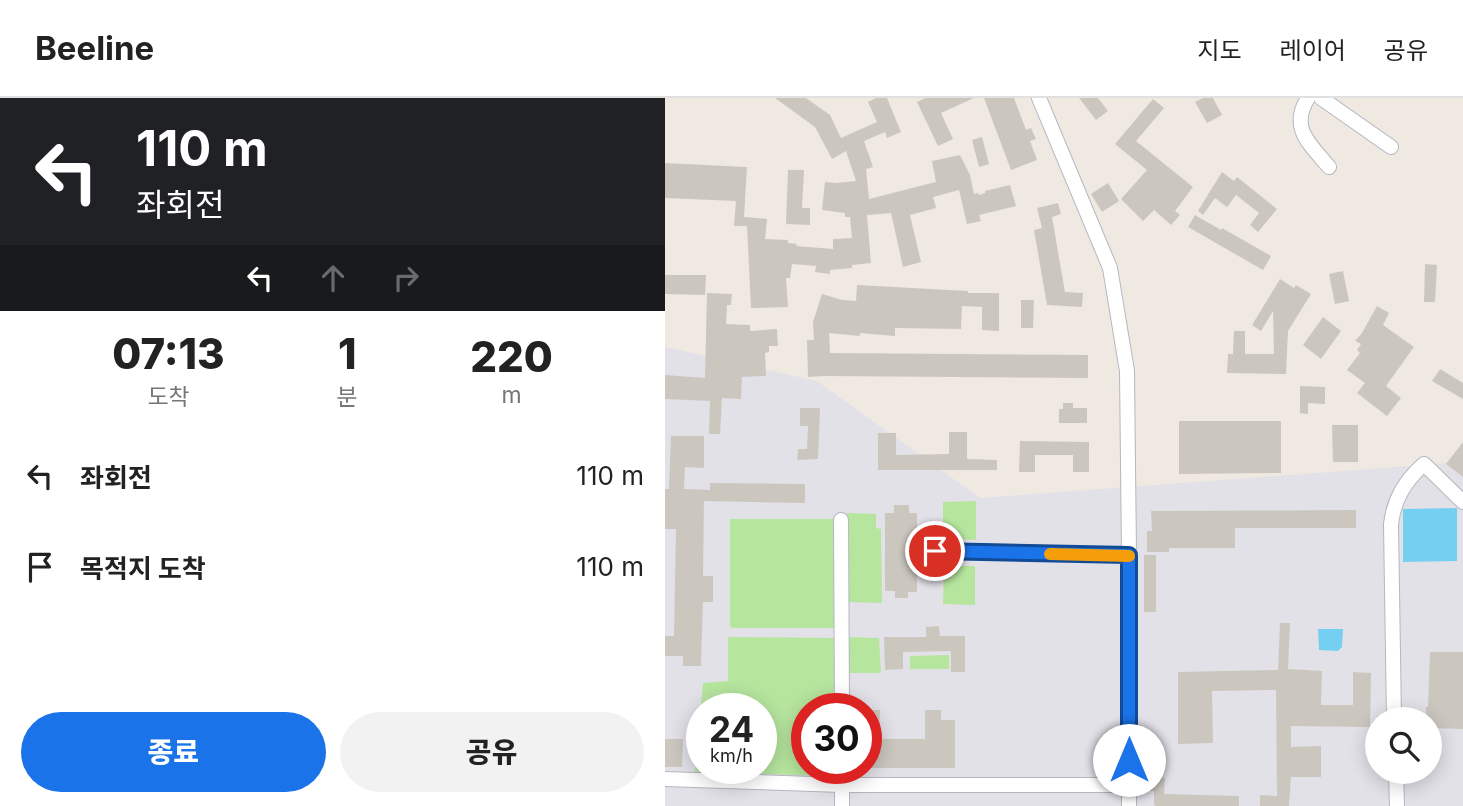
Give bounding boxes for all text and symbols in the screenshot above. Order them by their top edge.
text: Beeline [35,28,154,68]
text: 지도 [1197,36,1242,65]
text: 레이어 [1280,36,1346,65]
text: 공유 [1384,36,1428,65]
text: 110 m [136,119,268,178]
icon: left [21,126,112,217]
text: 좌회전 [136,185,224,224]
icon: left [241,259,279,297]
icon: ahead [314,259,352,297]
icon: right [387,259,425,297]
text: 07:13 [112,328,225,379]
text: 1 [338,328,357,379]
text: 220 [470,331,553,382]
text: m [501,381,522,409]
text: 도착 [147,383,190,411]
text: 분 [337,383,358,411]
icon: left [21,457,59,495]
text: 110 m [576,460,644,491]
text: 좌회전 [80,462,152,493]
pin [905,521,965,581]
icon: arrive [916,532,954,570]
icon: arrive [21,548,59,586]
text: 110 m [576,551,644,582]
text: 목적지 도착 [80,553,206,584]
speed limit sign: 30 [791,693,882,784]
map controls [1365,707,1442,784]
button: search [1365,707,1442,784]
text: 24 [709,708,754,750]
button: 종료 [21,712,326,792]
button: 공유 [340,712,644,792]
position arrow [1092,723,1166,797]
text: km/h [710,745,753,766]

